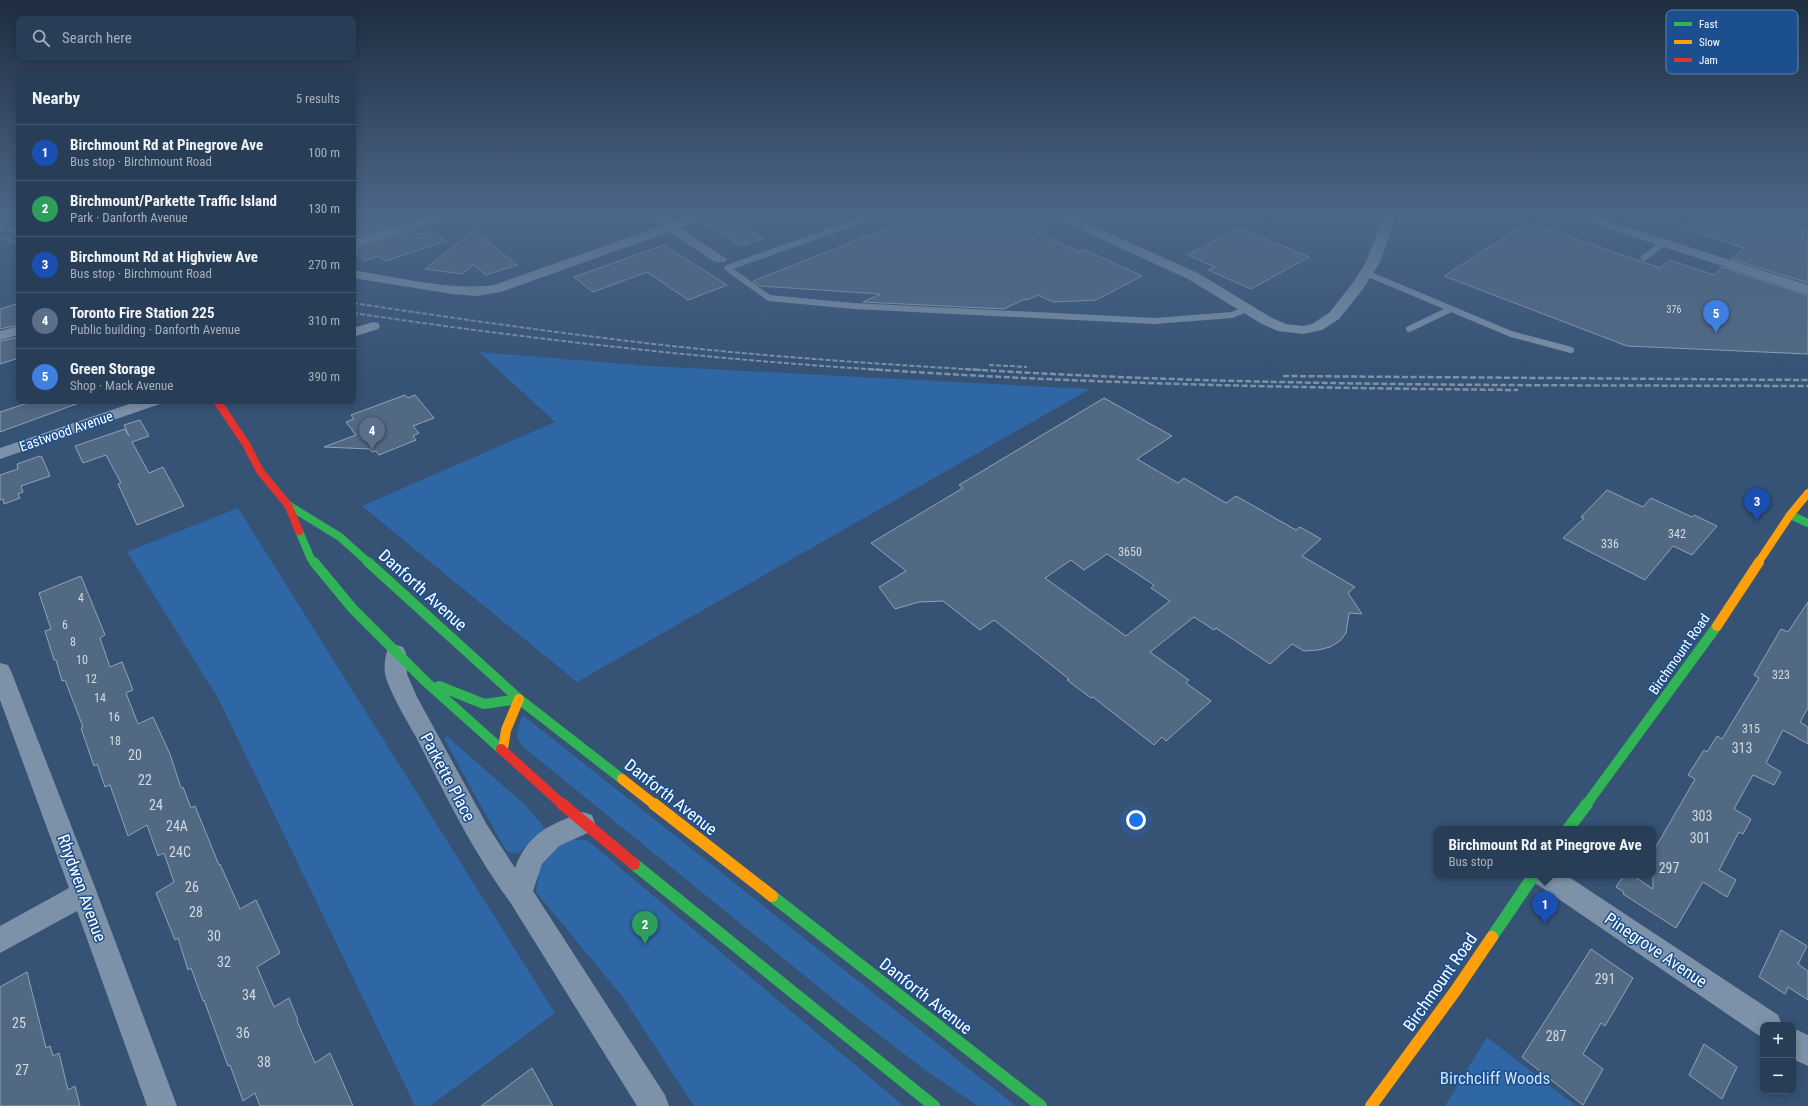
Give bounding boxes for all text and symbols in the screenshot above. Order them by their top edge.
legend [1666,10,1798,74]
search box [16,16,356,60]
text: Fast [1699,18,1718,31]
icon: search [30,27,52,49]
text: Search here [62,29,132,47]
text: Slow [1699,36,1720,49]
text: Jam [1699,54,1718,67]
text: Nearby [32,88,80,108]
text: 5 results [296,91,340,106]
text: Birchmount Rd at Pinegrove Ave [70,136,263,154]
text: 1 [42,145,48,160]
text: 100 m [308,145,340,160]
text: Bus stop · Birchmount Road [70,154,212,169]
text: Birchmount/Parkette Traffic Island [70,192,277,210]
text: 2 [42,201,48,216]
text: 130 m [308,201,340,216]
text: Park · Danforth Avenue [70,210,188,225]
text: Birchmount Rd at Highview Ave [70,248,258,266]
text: 3 [42,257,48,272]
text: 270 m [308,257,340,272]
text: Bus stop · Birchmount Road [70,266,212,281]
pin: 5 [1703,300,1729,333]
text: Toronto Fire Station 225 [70,304,215,322]
house number: 376 [1667,304,1681,315]
text: 4 [42,313,48,328]
text: 310 m [308,313,340,328]
text: Public building · Danforth Avenue [70,322,240,337]
text: Green Storage [70,360,155,378]
text: 5 [42,369,48,384]
text: 390 m [308,369,340,384]
text: Shop · Mack Avenue [70,378,173,393]
street label: Eastwood Avenue [17,407,115,454]
pin: 4 [359,417,385,450]
pin: 3 [1744,488,1770,521]
house number: 342 [1668,527,1686,541]
house number: 336 [1601,537,1619,551]
street label: Danforth Avenue [375,545,471,635]
house number: 3650 [1118,545,1142,559]
house number: 4 [78,591,84,605]
street label: Birchmount Road [1645,611,1713,697]
house number: 6 [62,618,68,632]
house number: 8 [70,635,76,649]
house number: 10 [76,653,88,667]
house number: 323 [1772,668,1790,682]
house number: 12 [85,672,97,686]
house number: 14 [94,691,106,705]
house number: 16 [108,710,120,724]
house number: 315 [1742,722,1760,736]
street label: Parkette Place [416,729,480,825]
house number: 18 [109,734,121,748]
house number: 313 [1732,740,1752,756]
house number: 20 [128,747,142,763]
street label: Danforth Avenue [621,755,721,839]
house number: 22 [138,772,152,788]
house number: 24 [149,797,163,813]
house number: 303 [1692,808,1712,824]
your location [1126,810,1146,830]
house number: 24A [166,818,188,834]
popup [1434,826,1656,878]
house number: 301 [1690,830,1710,846]
street label: Rhydwen Avenue [53,832,111,944]
text: Birchmount Rd at Pinegrove Ave [1448,836,1642,854]
house number: 24C [169,844,191,860]
text: Bus stop [1448,854,1493,869]
house number: 297 [1659,860,1679,876]
house number: 26 [185,879,199,895]
pin: 1 [1532,891,1558,924]
house number: 28 [189,904,203,920]
street label: Pinegrove Avenue [1601,908,1711,992]
pin: 2 [632,911,658,944]
house number: 30 [207,928,221,944]
street label: Birchmount Road [1399,929,1481,1035]
house number: 32 [217,954,231,970]
street label: Danforth Avenue [876,954,976,1038]
house number: 291 [1595,971,1615,987]
house number: 34 [242,987,256,1003]
house number: 25 [12,1015,26,1031]
map controls [1760,1022,1796,1094]
button: + [1760,1022,1796,1058]
house number: 36 [236,1025,250,1041]
house number: 287 [1546,1028,1566,1044]
house number: 38 [257,1054,271,1070]
button: − [1760,1058,1796,1094]
house number: 27 [15,1062,29,1078]
park label: Birchcliff Woods [1440,1068,1550,1088]

